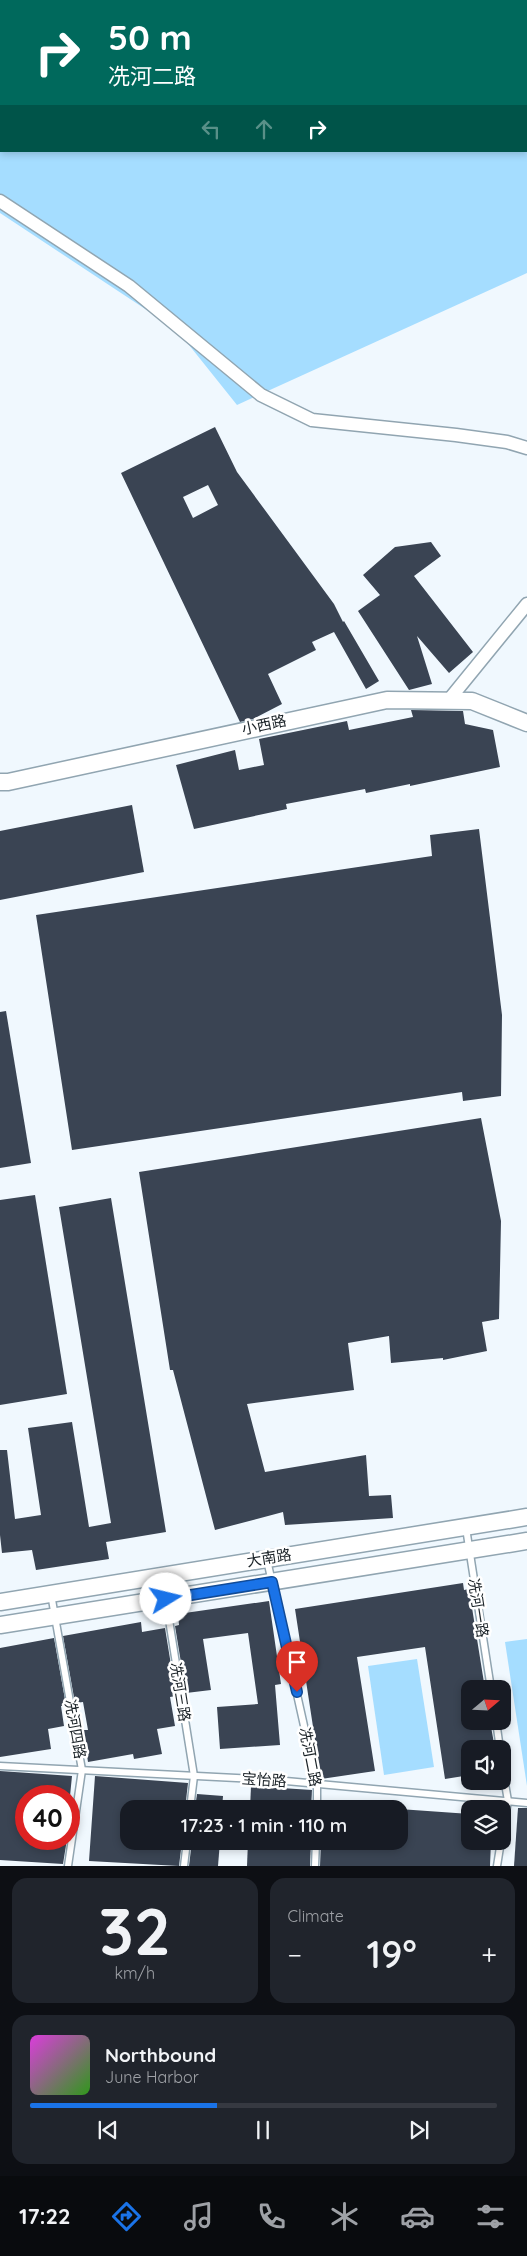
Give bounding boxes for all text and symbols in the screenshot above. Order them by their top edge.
text: 50 m [108,15,192,59]
icon: right [25,20,90,85]
text: 冼河二路 [108,62,196,90]
icon: left [197,115,225,143]
icon: ahead [250,115,278,143]
icon: right [303,115,331,143]
street label: 小西路 [240,711,288,738]
street label: 大南路 [245,1545,293,1570]
position arrow [139,1572,191,1624]
street label: 冼河一路 [464,1577,493,1639]
pin [276,1641,318,1692]
icon: arrive [283,1648,311,1676]
street label: 冼河三路 [166,1661,195,1723]
north arrow [461,1680,511,1730]
map controls [461,1680,511,1850]
street label: 冼河四路 [61,1698,90,1760]
street label: 冼河二路 [295,1726,326,1788]
button: sound [461,1740,511,1790]
street label: 宝怡路 [241,1768,287,1791]
speed limit sign: 40 [15,1785,80,1850]
button: layers [461,1800,511,1850]
text: 17:23 · 1 min · 110 m [181,1813,347,1837]
text: 32 [99,1890,171,1971]
text: Climate [288,1906,344,1926]
text: 19° [367,1930,417,1978]
text: − [288,1937,302,1972]
text: + [481,1937,497,1972]
text: km/h [114,1963,155,1983]
text: Northbound [105,2043,216,2067]
text: June Harbor [105,2067,199,2087]
icon: previous [94,2116,122,2144]
icon: pause [249,2116,277,2144]
icon: next [405,2116,433,2144]
icon: directions [109,2199,144,2234]
icon: music [181,2199,216,2234]
icon: phone [254,2199,289,2234]
icon: climate [327,2199,362,2234]
icon: car [400,2199,435,2234]
icon: filters [473,2199,508,2234]
text: 17:22 [19,2202,71,2230]

